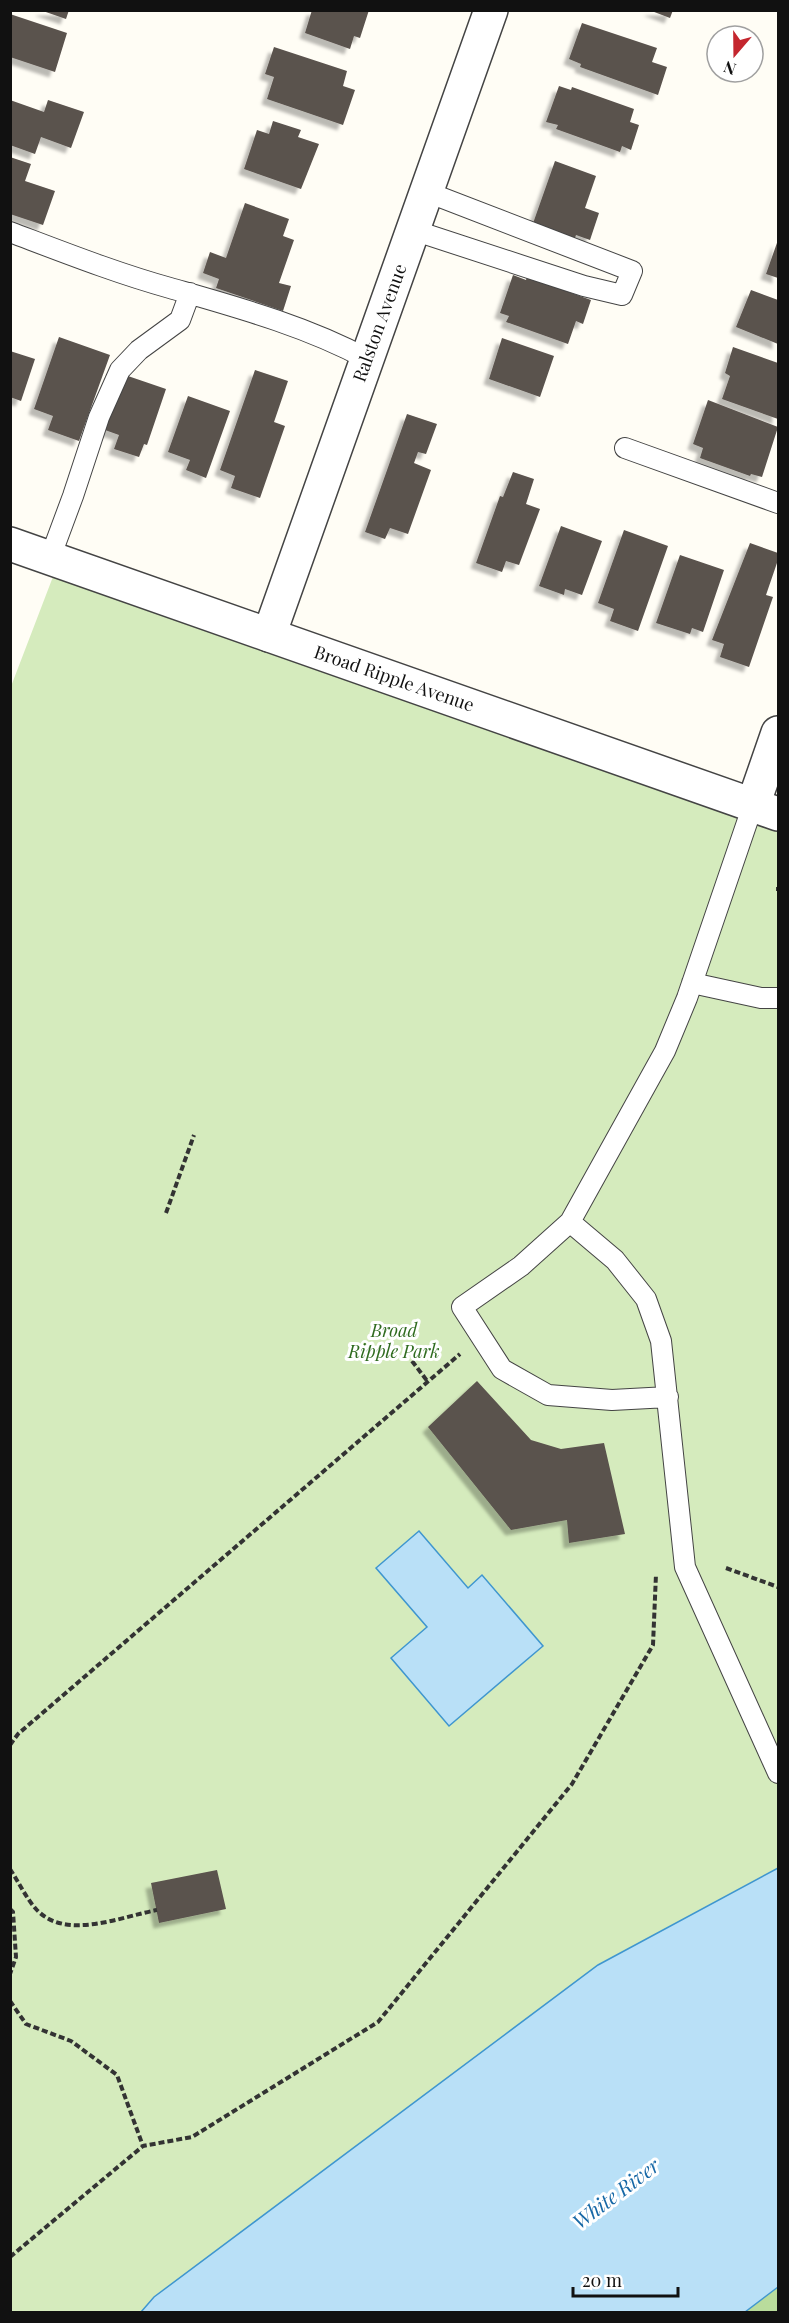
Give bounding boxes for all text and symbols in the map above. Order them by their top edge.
north arrow [705,24,765,84]
text: N [720,57,739,80]
street label: Ralston Avenue [347,260,412,385]
street label: Broad Ripple Avenue [311,639,478,717]
park label: Broad Ripple Park [347,1318,440,1363]
water label: White River [566,2150,665,2234]
scale bar [573,2260,678,2298]
text: 20 m [582,2268,622,2292]

